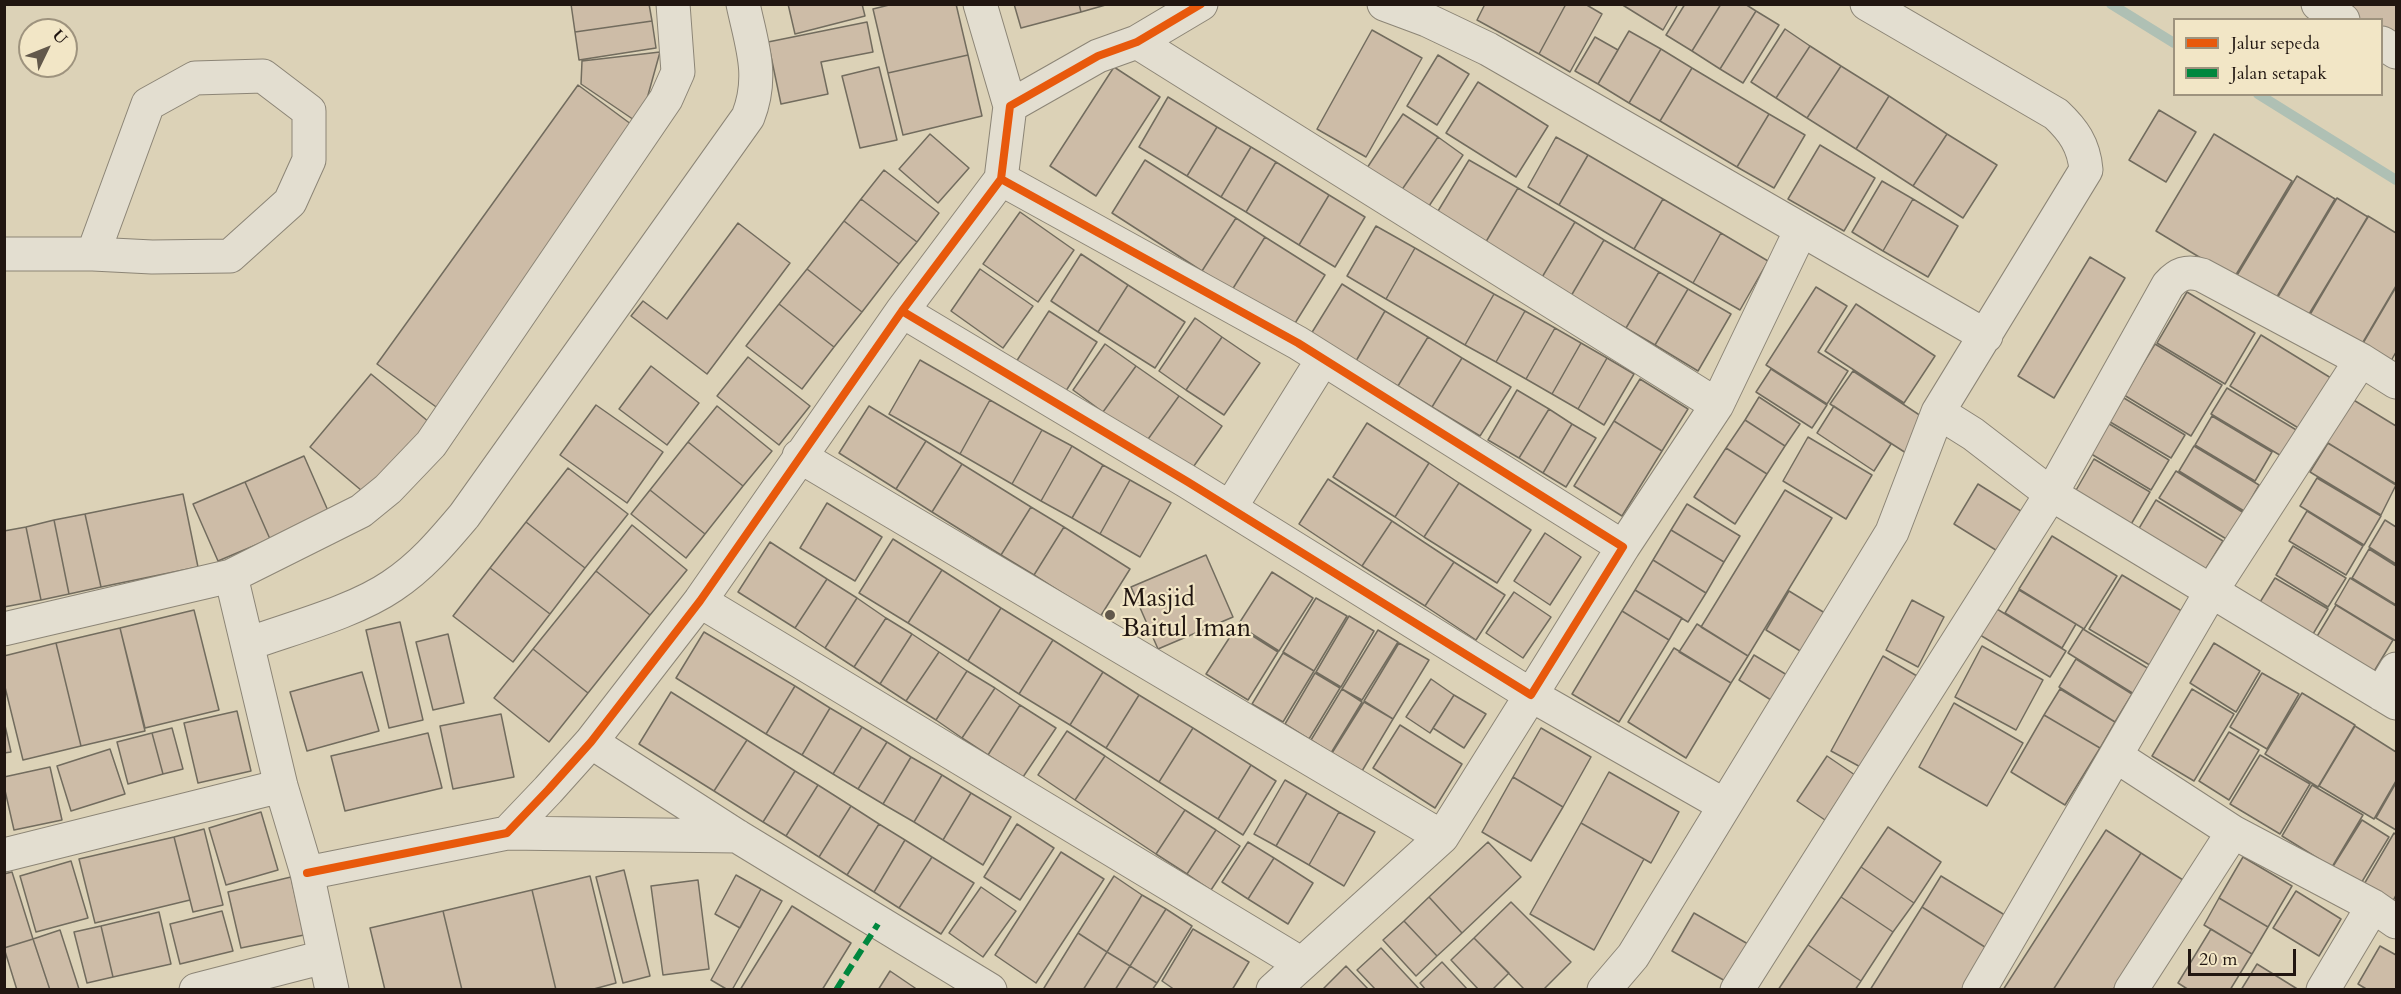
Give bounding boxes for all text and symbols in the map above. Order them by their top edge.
north arrow [18,18,78,78]
legend [2173,18,2383,96]
text: U [47,25,72,49]
text: Jalur sepeda [2231,31,2320,56]
text: Jalan setapak [2231,61,2327,86]
place label: Masjid Baitul Iman [1122,584,1251,646]
marker: Masjid Baitul Iman [1103,608,1117,622]
scale bar [2191,937,2299,975]
text: 20 m [2199,947,2238,972]

